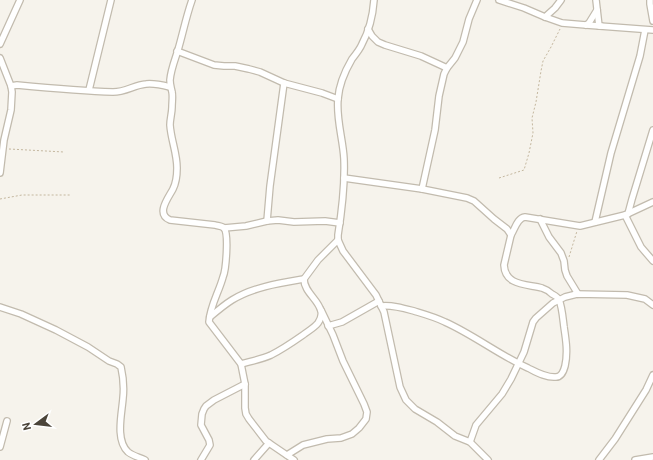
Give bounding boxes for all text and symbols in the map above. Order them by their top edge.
north arrow [16,404,56,444]
text: N [19,421,33,432]

